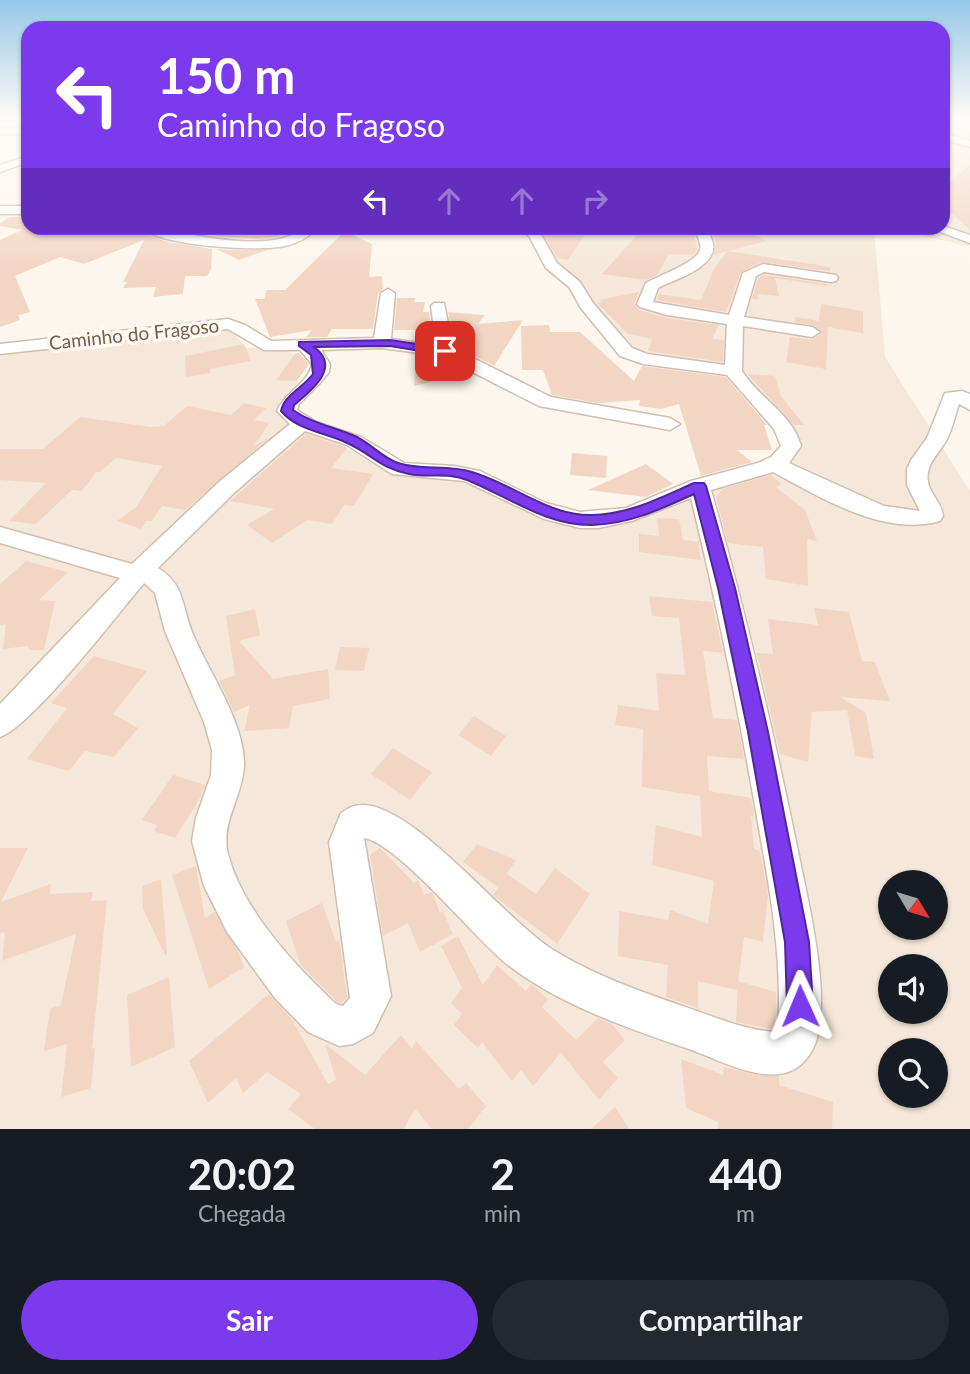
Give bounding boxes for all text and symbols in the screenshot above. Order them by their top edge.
text: 150 m [157,46,295,104]
icon: left [42,49,133,140]
text: Caminho do Fragoso [157,105,445,144]
icon: left [357,182,395,220]
icon: ahead [430,182,468,220]
icon: ahead [503,182,541,220]
icon: right [576,182,614,220]
street label: Caminho do Fragoso [48,313,220,354]
pin [415,321,475,381]
icon: arrive [426,332,464,370]
north arrow [878,870,948,940]
map controls [878,870,948,1108]
button: sound [878,954,948,1024]
position arrow [763,969,837,1043]
button: search [878,1038,948,1108]
text: 20:02 [188,1149,296,1199]
text: 2 [490,1149,515,1199]
text: 440 [709,1149,782,1199]
text: Chegada [198,1199,286,1227]
text: min [484,1199,521,1227]
text: m [736,1199,755,1227]
button: Sair [21,1280,478,1360]
button: Compartilhar [492,1280,949,1360]

